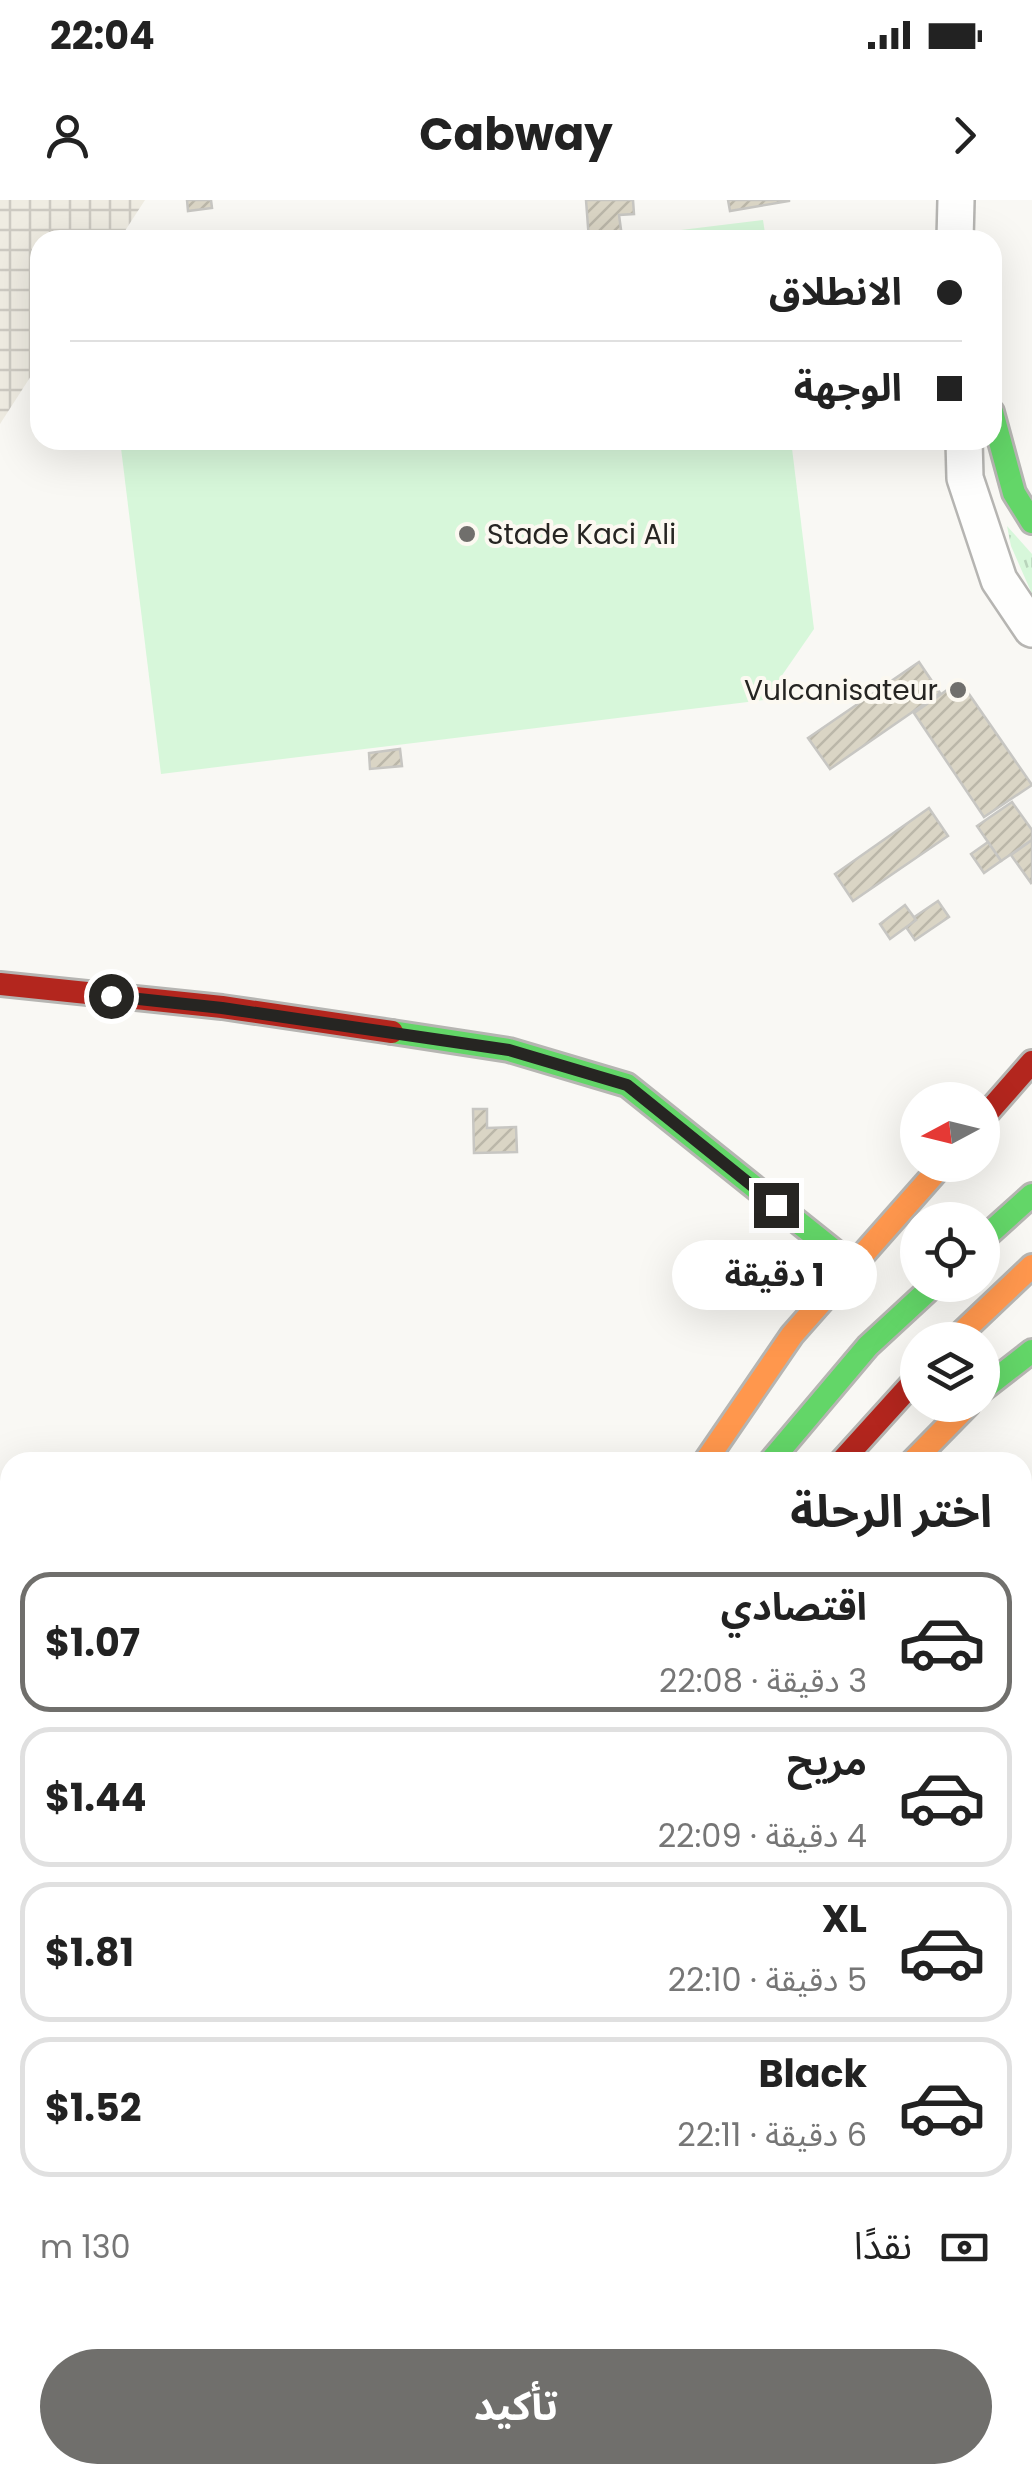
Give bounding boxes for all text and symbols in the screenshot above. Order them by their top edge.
text: 22:04 [50,9,155,62]
text: Cabway [419,103,613,166]
icon: person [40,108,95,163]
icon: forward [937,108,992,163]
text: الانطلاق [769,265,902,318]
text: الوجهة [794,361,902,414]
place label: Stade Kaci Ali [487,515,676,554]
marker: Stade Kaci Ali [456,523,478,545]
place label: Vulcanisateur [744,671,938,710]
marker: Vulcanisateur [947,679,969,701]
route start [89,974,134,1019]
north arrow [900,1082,1000,1182]
map controls [900,1082,1000,1422]
route end [754,1183,799,1228]
button: locate [900,1202,1000,1302]
callout: 1 دقيقة [674,1240,878,1310]
text: 1 دقيقة [725,1252,824,1297]
button: layers [900,1322,1000,1422]
text: اختر الرحلة [790,1480,992,1543]
text: اقتصادي [721,1580,867,1633]
icon: car [897,1597,987,1687]
text: $1.07 [45,1616,140,1669]
text: 3 دقيقة · 22:08 [659,1658,867,1703]
text: مريح [787,1735,867,1788]
icon: car [897,1752,987,1842]
text: $1.44 [45,1771,146,1824]
text: 4 دقيقة · 22:09 [658,1813,867,1858]
text: XL [822,1892,867,1945]
icon: car [897,1907,987,1997]
text: $1.81 [45,1926,134,1979]
text: 5 دقيقة · 22:10 [668,1957,867,2002]
text: Black [758,2047,867,2100]
icon: car [897,2062,987,2152]
text: $1.52 [45,2081,141,2134]
text: 6 دقيقة · 22:11 [677,2112,867,2157]
text: نقدًا [854,2219,912,2272]
icon: cash [937,2220,992,2275]
text: 130 m [40,2224,131,2269]
button: تأكيد [40,2349,992,2464]

